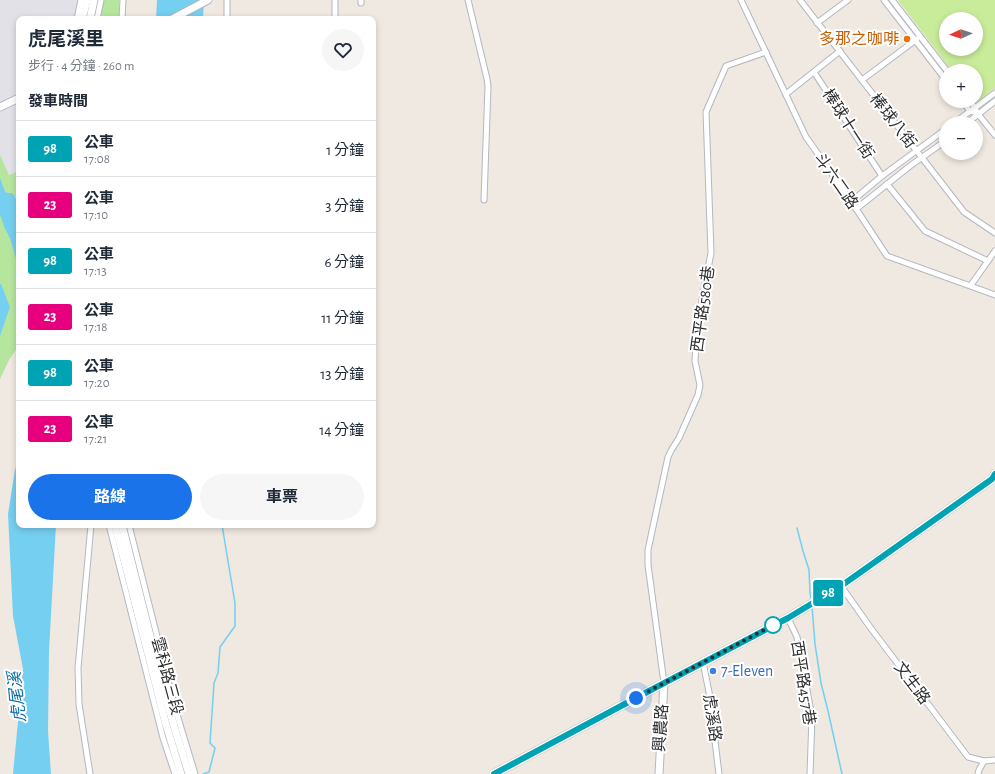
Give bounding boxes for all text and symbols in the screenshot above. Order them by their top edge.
north arrow [939,12,983,56]
map controls [939,12,983,160]
button: heart [322,29,364,71]
text: 虎尾溪里 [28,30,104,49]
place label: 多那之咖啡 [819,30,899,47]
marker: 多那之咖啡 [902,34,912,44]
text: 步行 · 4 分鐘 · 260 m [28,60,134,73]
button: + [939,64,983,108]
street label: 棒球十一街 [820,86,877,162]
street label: 棒球八街 [867,90,920,151]
text: 發車時間 [28,94,88,109]
button: − [939,116,983,160]
text: 公車 [84,135,114,150]
text: 98 [43,142,57,156]
text: 1 分鐘 [326,143,364,158]
street label: 斗六二路 [811,150,862,212]
text: 17:08 [84,153,110,166]
text: 公車 [84,191,114,206]
text: 23 [44,198,56,212]
text: 3 分鐘 [325,199,364,214]
text: 17:10 [84,209,108,222]
text: 公車 [84,247,114,262]
text: 98 [43,254,57,268]
text: 6 分鐘 [324,255,364,270]
text: 17:13 [84,265,107,278]
street label: 西平路580巷 [688,265,717,353]
text: 公車 [84,303,114,318]
text: 23 [44,310,56,324]
text: 11 分鐘 [321,311,364,326]
text: 17:18 [84,321,108,334]
text: 公車 [84,359,114,374]
text: 98 [43,366,57,380]
text: 13 分鐘 [320,367,364,382]
text: 17:20 [84,377,110,390]
text: 公車 [84,415,114,430]
text: 23 [44,422,56,436]
text: 14 分鐘 [319,423,364,438]
text: 17:21 [84,433,107,446]
button: 路線 [28,474,192,520]
button: 車票 [200,474,364,520]
line badge: 98 [810,580,846,606]
text: 98 [821,586,835,600]
unlabelled marker [764,616,782,634]
street label: 雲科路三段 [149,635,186,717]
street label: 西平路457巷 [788,640,819,726]
street label: 文生路 [891,658,934,707]
place label: 7-Eleven [721,663,773,679]
marker: 7-Eleven [708,666,718,676]
water label: 虎尾溪 [5,669,28,723]
your location [626,688,646,708]
street label: 虎溪路 [701,693,724,743]
street label: 興農路 [650,703,671,753]

